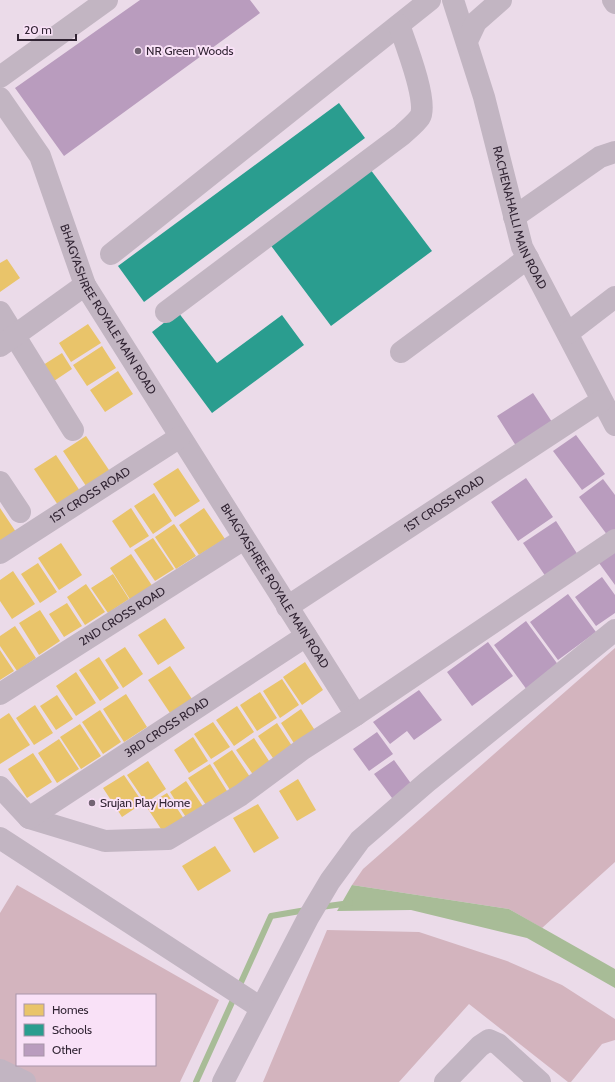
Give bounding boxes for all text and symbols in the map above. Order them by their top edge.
scale bar [18,16,76,42]
text: 20 m [24,22,52,37]
place label: NR Green Woods [146,43,233,58]
marker: NR Green Woods [133,46,143,56]
street label: RACHENAHALLI MAIN ROAD [490,144,551,292]
street label: BHAGYASHREE ROYALE MAIN ROAD [57,222,160,397]
street label: 1ST CROSS ROAD [46,463,133,526]
street label: 1ST CROSS ROAD [401,471,487,535]
street label: BHAGYASHREE ROYALE MAIN ROAD [218,501,333,671]
street label: 2ND CROSS ROAD [76,583,168,649]
street label: 3RD CROSS ROAD [121,694,212,760]
place label: Srujan Play Home [100,795,190,810]
marker: Srujan Play Home [87,798,97,808]
legend [16,994,156,1066]
text: Homes [52,1002,89,1017]
text: Schools [52,1022,92,1037]
text: Other [52,1042,82,1057]

